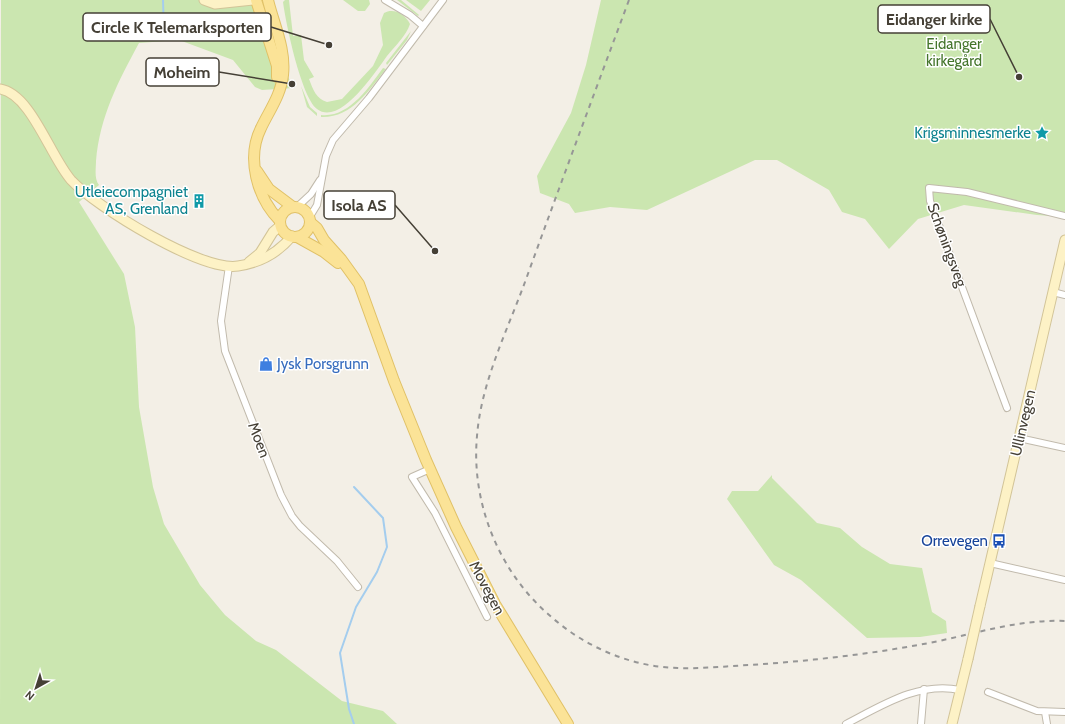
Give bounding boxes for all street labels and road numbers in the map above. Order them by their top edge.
street label: Schøningsveg [923,201,971,290]
street label: Ullinvegen [1007,388,1039,458]
street label: Moen [244,420,274,460]
street label: Movegen [465,558,509,618]

